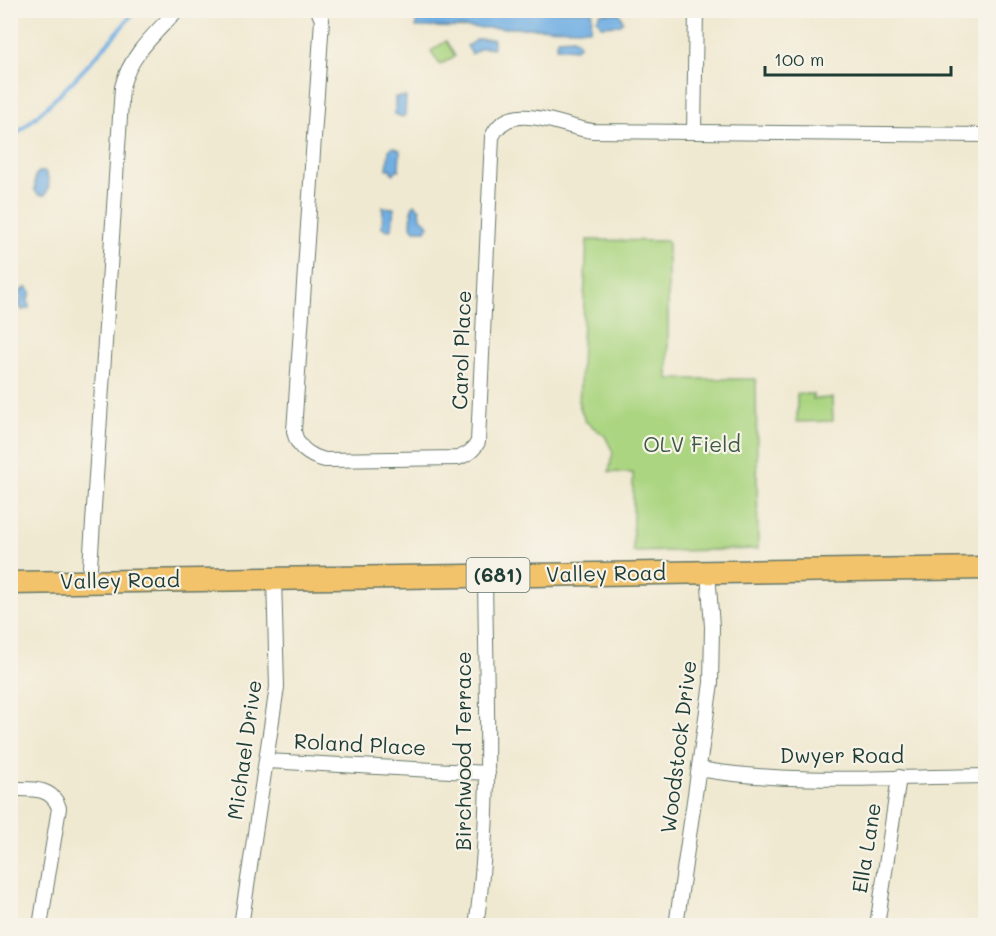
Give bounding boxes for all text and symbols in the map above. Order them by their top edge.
scale bar [765,39,951,77]
text: 100 m [774,47,824,71]
street label: Carol Place [445,290,476,410]
park label: OLV Field [643,430,741,457]
road number: (681) [466,558,530,592]
street label: Valley Road [546,558,666,587]
street label: Valley Road [60,565,180,594]
street label: Birchwood Terrace [449,651,476,851]
street label: Woodstock Drive [653,659,702,835]
street label: Michael Drive [220,678,267,821]
street label: Roland Place [293,727,427,760]
street label: Dwyer Road [780,741,904,768]
street label: Ella Lane [845,801,886,895]

